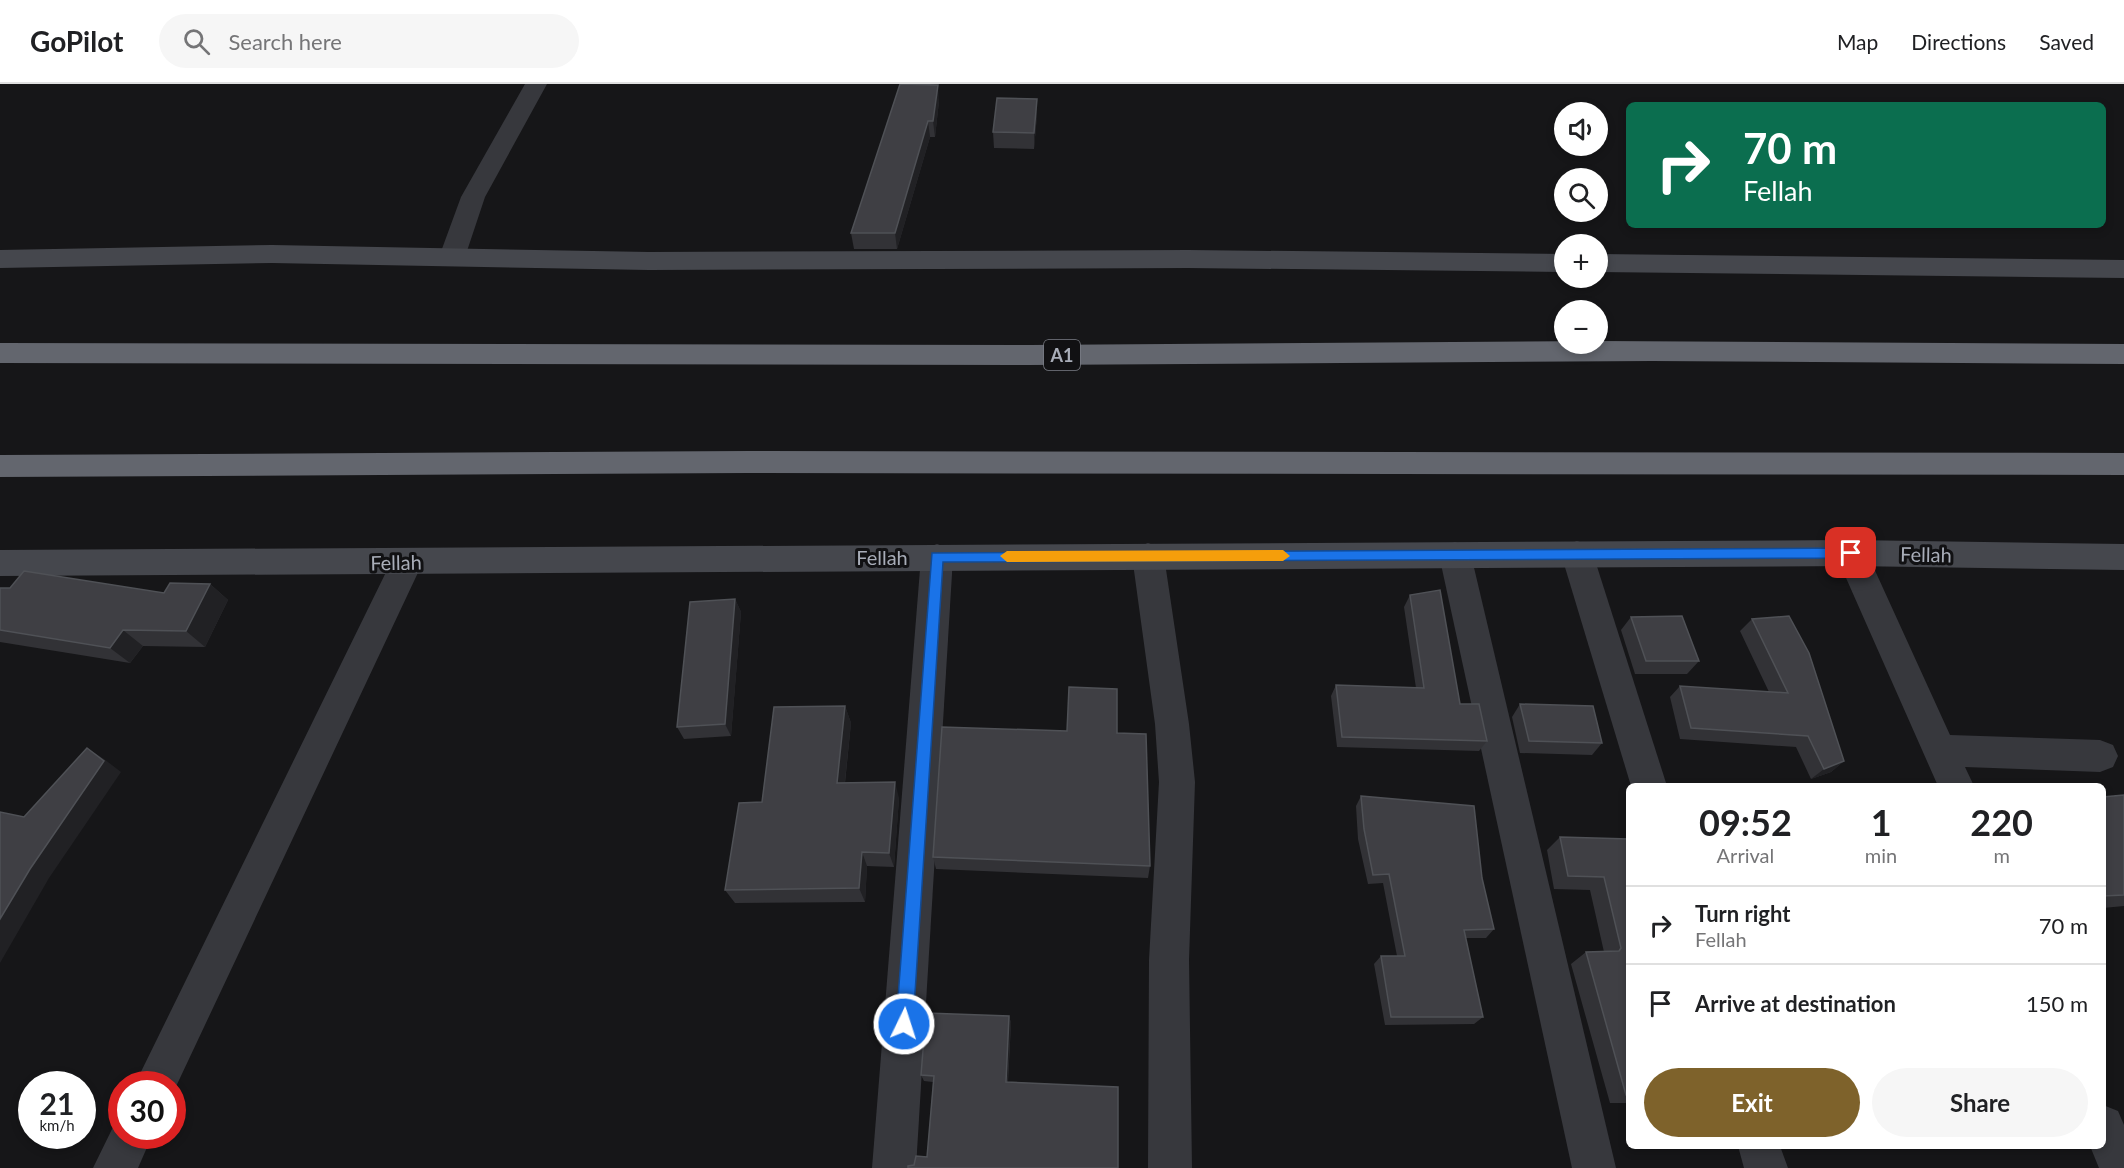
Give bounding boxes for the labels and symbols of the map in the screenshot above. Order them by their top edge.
road number: A1 [1044,340,1080,370]
pin [1825,527,1876,578]
street label: Fellah [1900,542,1952,566]
street label: Fellah [856,545,908,569]
street label: Fellah [370,550,422,574]
position arrow [872,992,936,1056]
speed limit sign: 30 [108,1071,186,1149]

